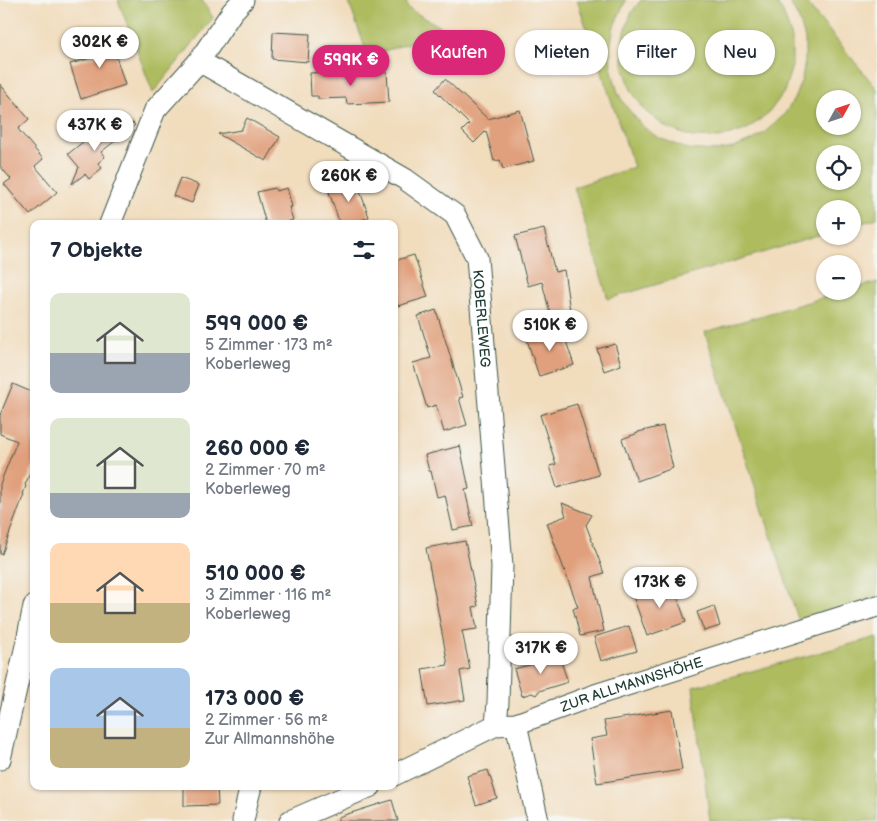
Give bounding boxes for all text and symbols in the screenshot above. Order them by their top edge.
pin: 302K € [59,27,141,69]
chip: Kaufen [412,30,505,75]
chip: Mieten [515,30,608,75]
chip: Filter [618,30,695,75]
chip: Neu [705,30,775,75]
text: 302K € [72,33,128,52]
pin: 599K € [310,44,392,87]
text: 599K € [323,51,379,70]
north arrow [816,90,861,135]
map controls [816,90,861,300]
pin: 437K € [54,110,136,152]
text: 437K € [68,116,122,135]
button: locate [816,145,861,190]
pin: 260K € [308,160,390,203]
text: 260K € [321,167,377,186]
button: + [816,200,861,245]
icon: filters [350,236,378,264]
text: 7 Objekte [50,238,143,263]
button: − [816,255,861,300]
street label: KOBERLEWEG [469,269,494,369]
pin: 510K € [509,310,591,352]
text: 599 000 € [205,311,308,336]
icon: home [90,313,150,373]
text: 510K € [523,316,577,335]
text: 5 Zimmer · 173 m² [205,336,333,355]
text: Koberleweg [205,355,291,374]
text: 260 000 € [205,436,310,461]
icon: home [90,438,150,498]
text: 2 Zimmer · 70 m² [205,461,326,480]
text: Koberleweg [205,480,291,499]
text: 510 000 € [205,561,305,586]
icon: home [90,563,150,623]
pin: 173K € [619,566,701,609]
text: 173K € [634,573,686,592]
text: 3 Zimmer · 116 m² [205,586,332,605]
text: Koberleweg [205,605,291,624]
pin: 317K € [500,632,582,675]
text: 317K € [515,639,567,658]
street label: ZUR ALLMANNSHÖHE [558,654,705,716]
text: 173 000 € [205,686,304,711]
icon: home [90,688,150,748]
text: 2 Zimmer · 56 m² [205,711,328,730]
text: Zur Allmannshöhe [205,730,335,749]

